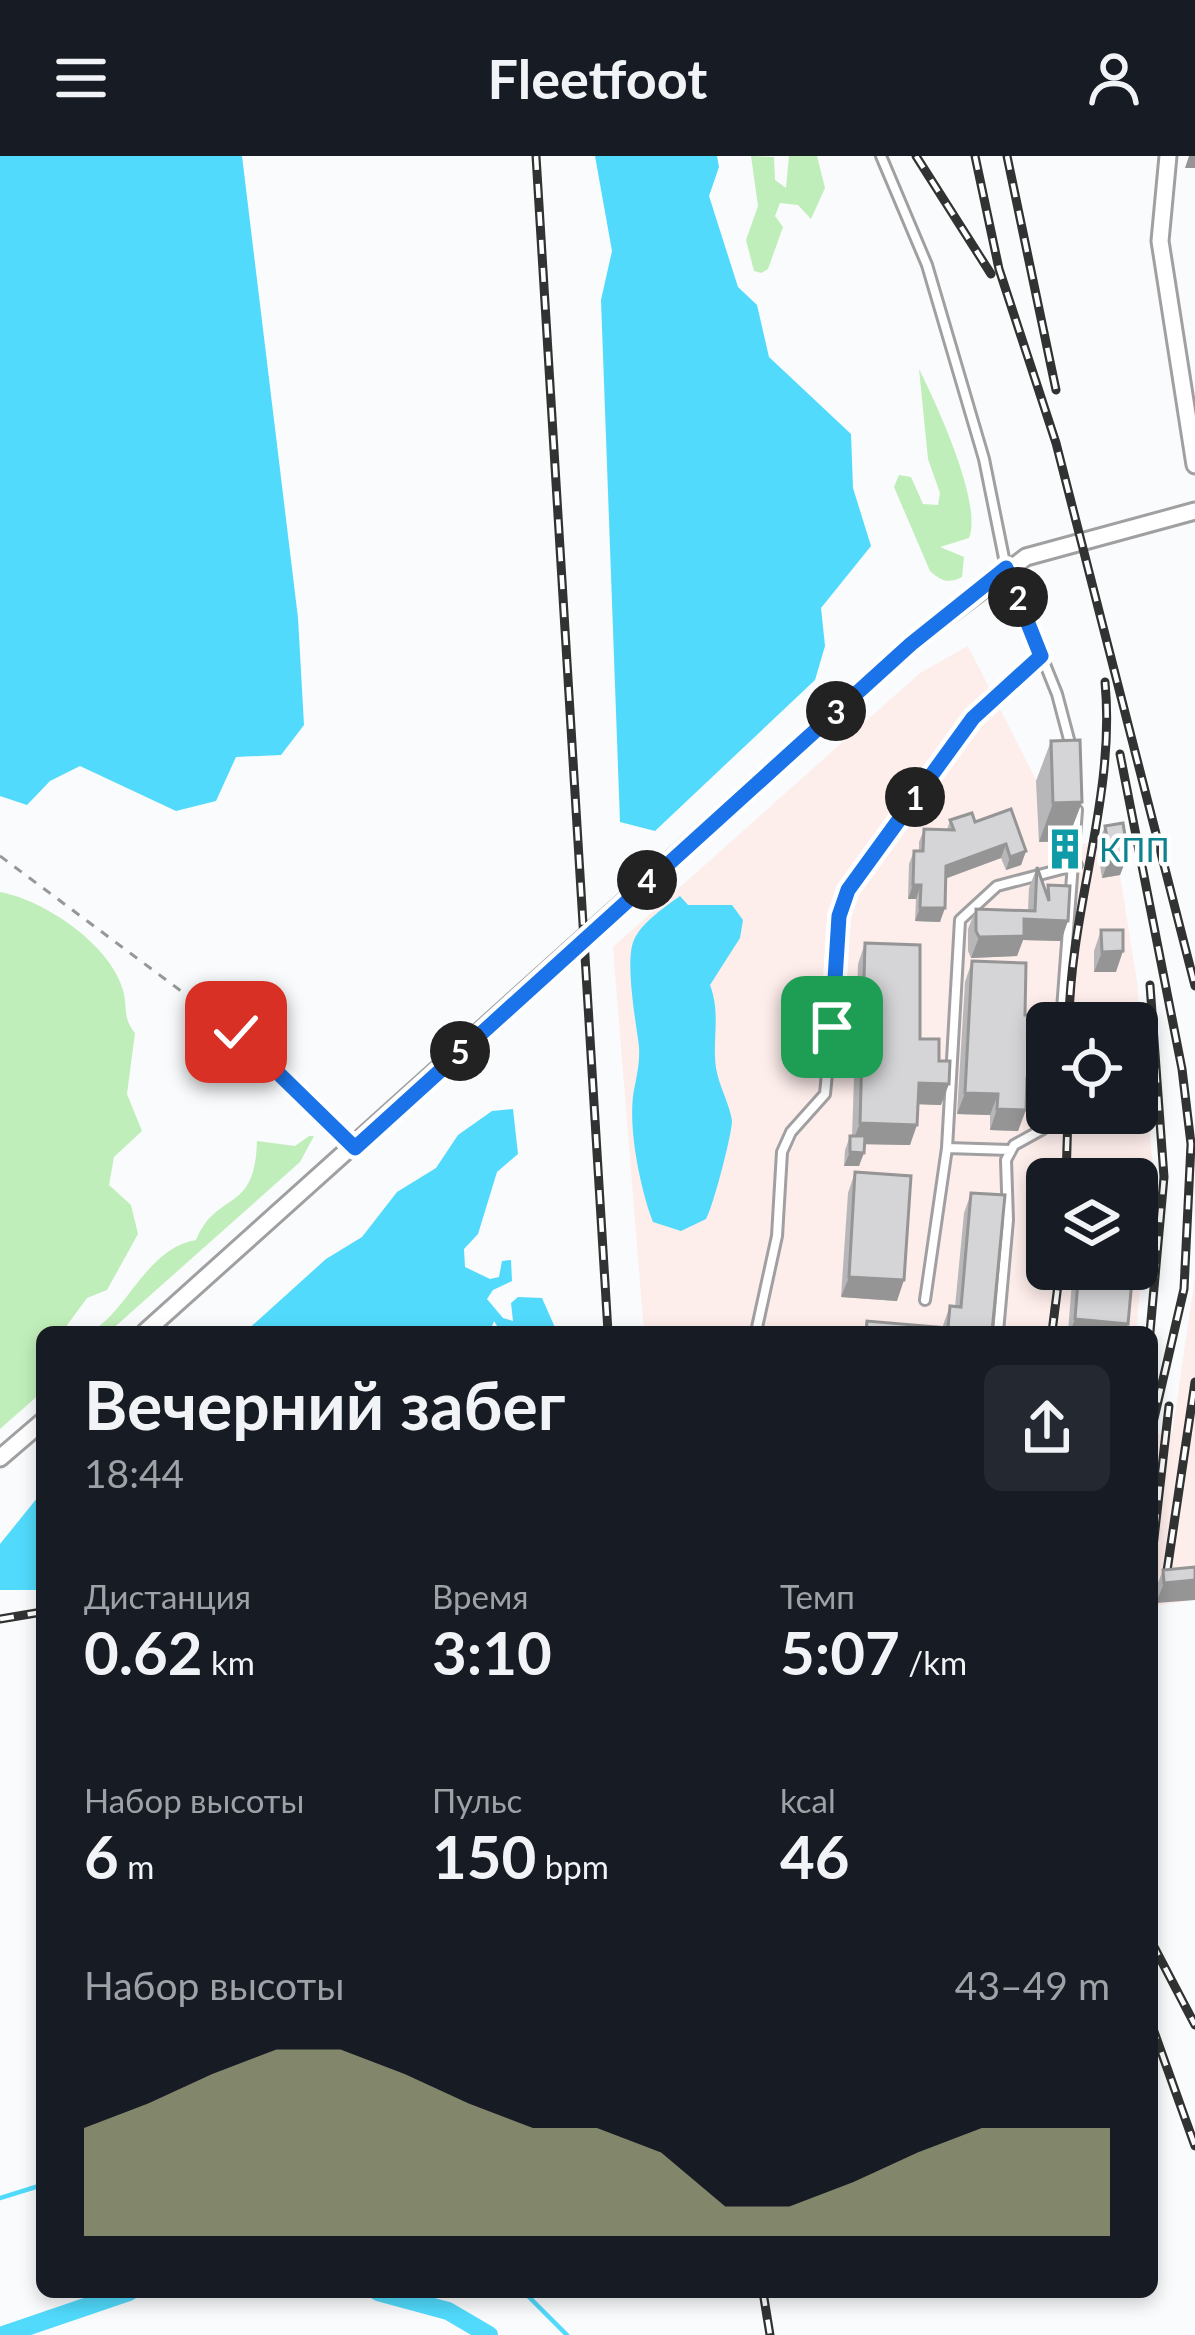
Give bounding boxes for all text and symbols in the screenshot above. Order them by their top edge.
icon: menu [48,45,114,111]
icon: person [1081,45,1147,111]
text: Fleetfoot [488,46,707,111]
pin: 2 [988,567,1048,627]
text: 2 [1008,577,1028,617]
pin: 3 [806,681,866,741]
text: 3 [826,691,846,731]
pin: 1 [885,767,945,827]
text: 1 [905,777,925,817]
building icon: КПП [1042,826,1088,872]
place label: КПП [1099,829,1170,869]
pin: 4 [617,850,677,910]
text: 4 [637,860,657,900]
pin [781,976,883,1078]
pin [185,981,287,1083]
icon: arrive [799,994,865,1060]
icon: check [203,999,269,1065]
map controls [1026,1002,1158,1290]
button: locate [1026,1002,1158,1134]
pin: 5 [430,1021,490,1081]
text: 5 [450,1031,470,1071]
button: layers [1026,1158,1158,1290]
text: Вечерний забег [84,1365,566,1444]
button: share [984,1365,1110,1491]
text: 18:44 [84,1450,184,1496]
text: Дистанция [84,1576,251,1616]
text: Время [432,1576,528,1616]
text: Темп [780,1576,855,1616]
text: 0.62 [84,1616,203,1688]
text: 3:10 [432,1616,552,1688]
text: 5:07 [780,1616,900,1688]
text: km [203,1642,255,1682]
text: /km [900,1642,967,1682]
text: Набор высоты [84,1780,304,1820]
text: Пульс [432,1780,522,1820]
text: kcal [780,1780,836,1820]
text: 6 [84,1820,119,1892]
text: 150 [432,1820,536,1892]
text: 46 [780,1820,850,1892]
text: m [119,1846,154,1886]
text: bpm [536,1846,609,1886]
text: Набор высоты [84,1962,344,2008]
text: 43–49 m [955,1962,1110,2008]

